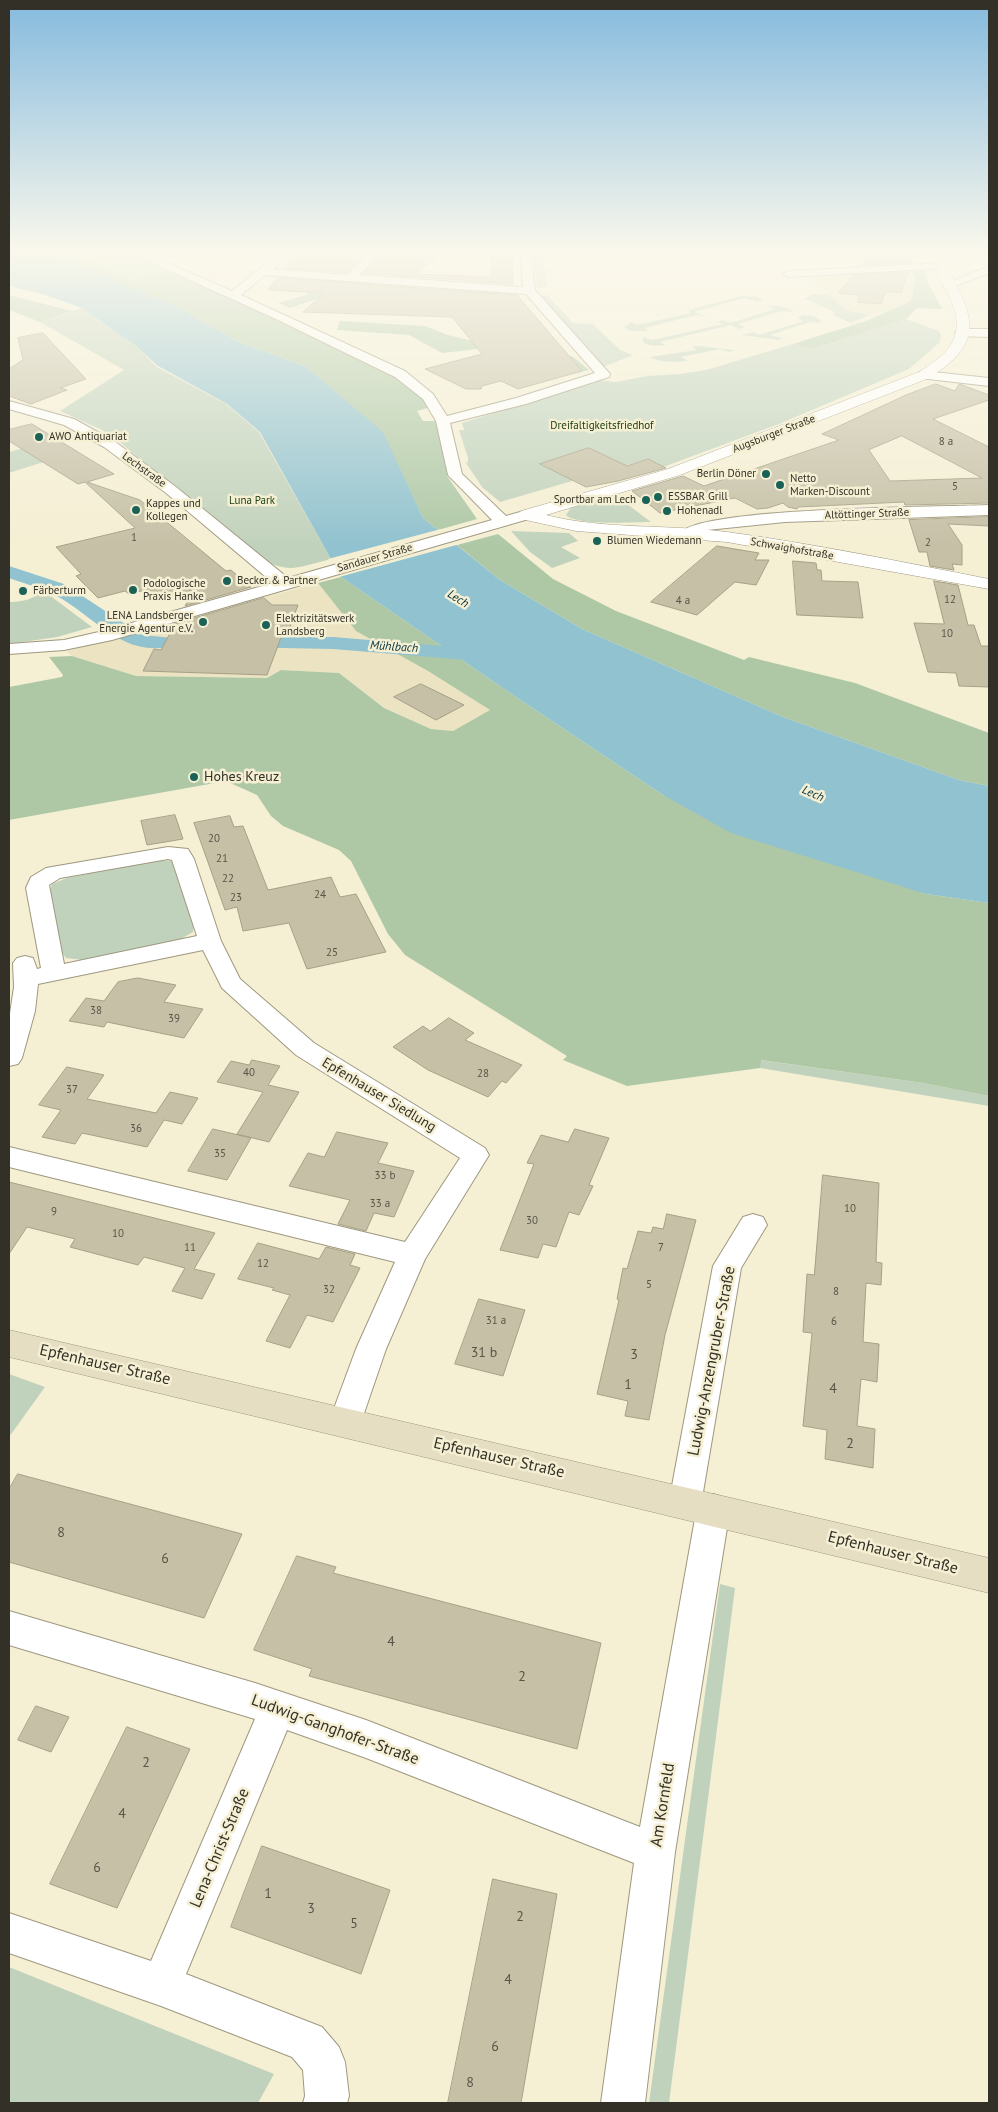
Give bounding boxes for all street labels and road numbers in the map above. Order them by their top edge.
street label: Augsburger Straße [731,412,817,456]
street label: Lechstraße [119,450,169,490]
street label: Altöttinger Straße [824,506,910,522]
street label: Schwaighofstraße [749,535,835,563]
street label: Sandauer Straße [336,541,414,575]
street label: Epfenhauser Siedlung [319,1054,439,1136]
street label: Ludwig-Anzengruber-Straße [684,1264,740,1458]
street label: Epfenhauser Straße [38,1341,172,1389]
street label: Epfenhauser Straße [432,1434,566,1482]
street label: Epfenhauser Straße [826,1528,960,1578]
street label: Ludwig-Ganghofer-Straße [249,1691,421,1769]
street label: Am Kornfeld [647,1762,679,1848]
street label: Lena-Christ-Straße [186,1785,254,1911]

